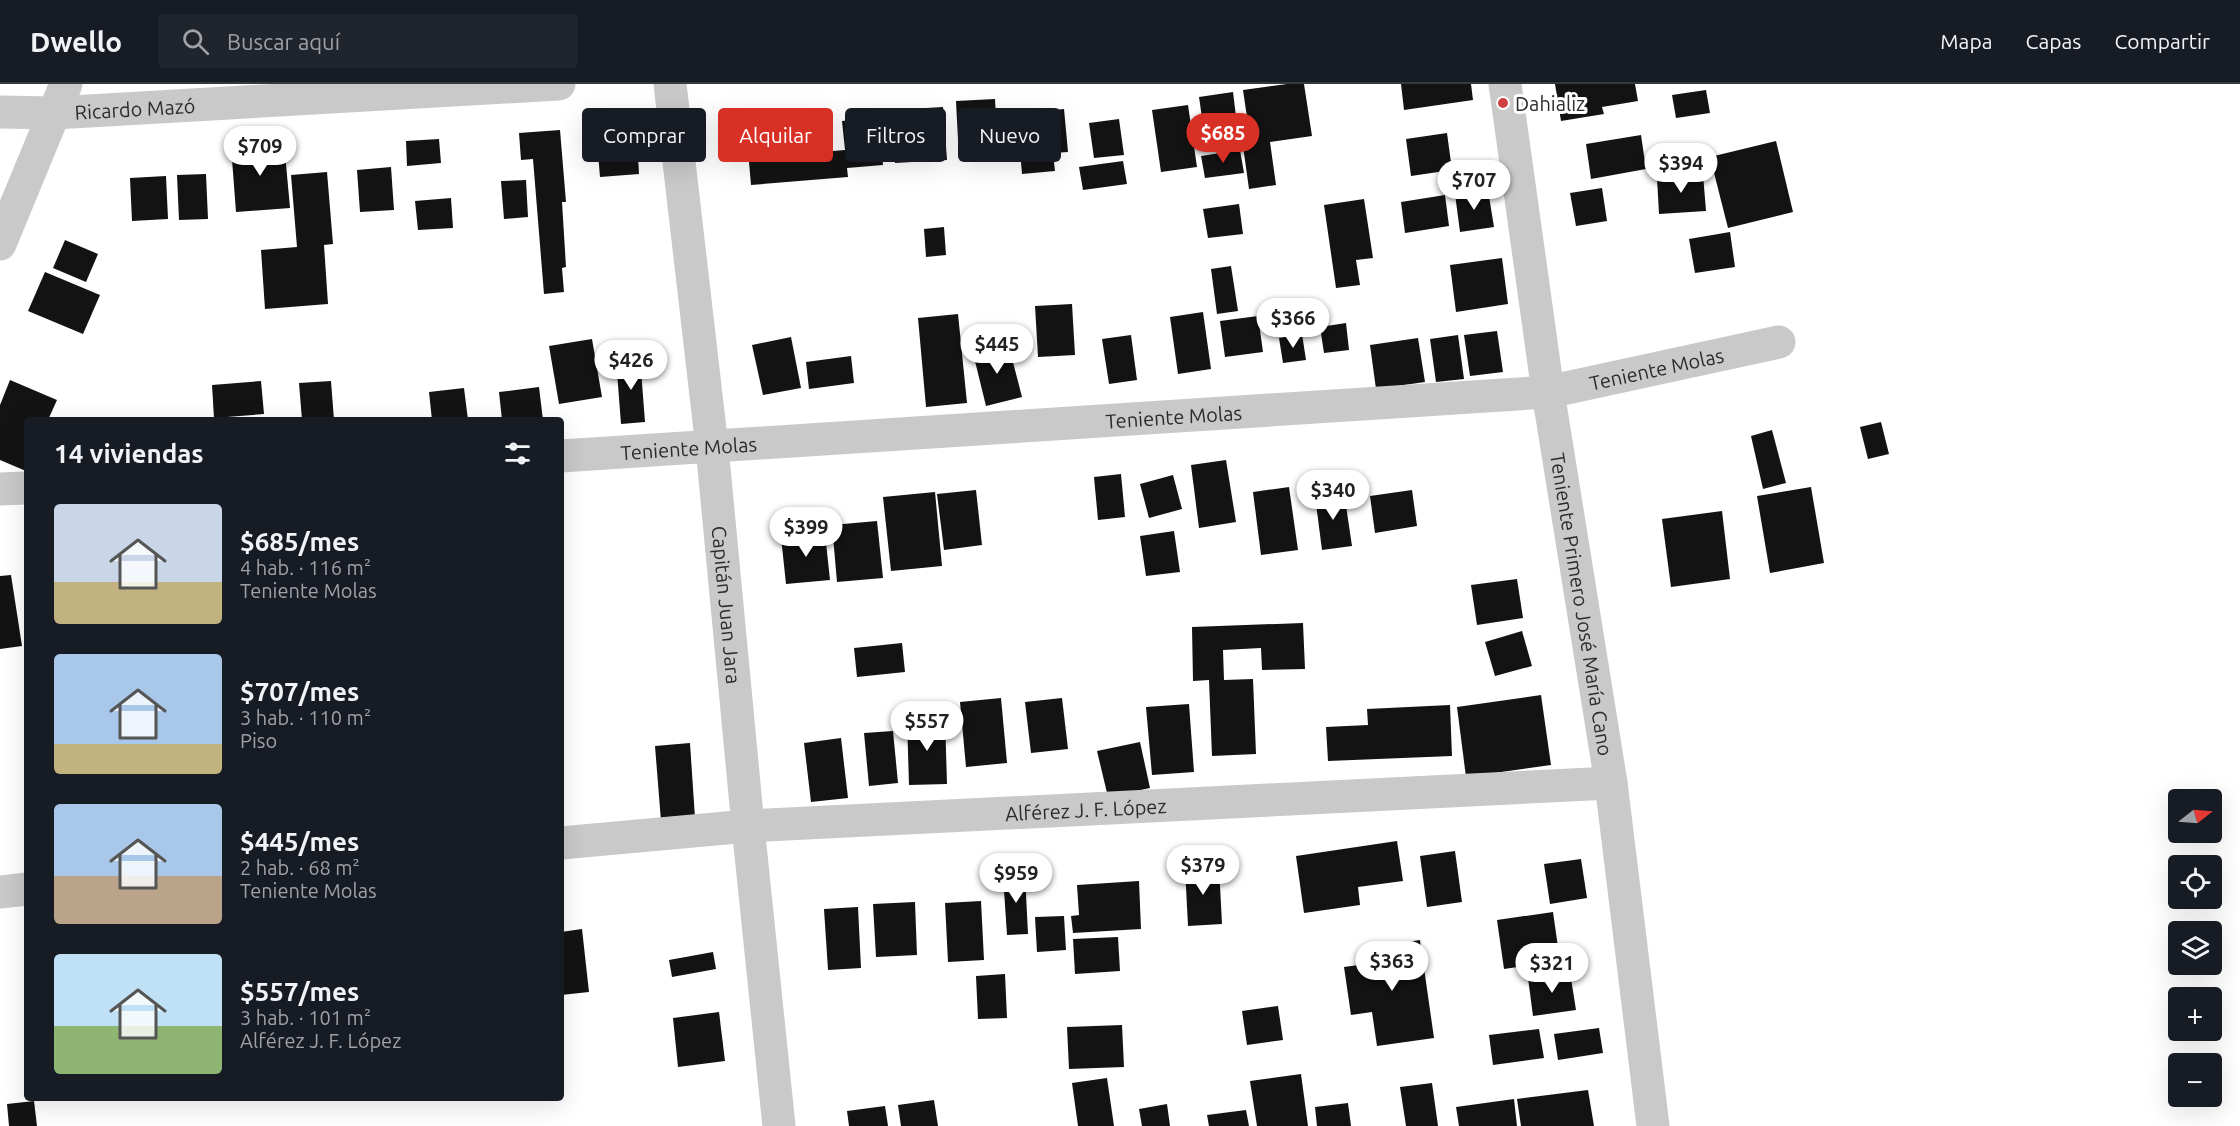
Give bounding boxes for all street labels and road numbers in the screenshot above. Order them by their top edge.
street label: Ricardo Mazó [74,93,196,123]
street label: Teniente Molas [1587,343,1726,394]
street label: Teniente Molas [1105,400,1243,432]
street label: Teniente Molas [620,432,758,464]
street label: Teniente Primero José María Cano [1546,451,1618,757]
street label: Capitán Juan Jara [708,525,746,685]
street label: Alférez J. F. López [1005,794,1167,825]

